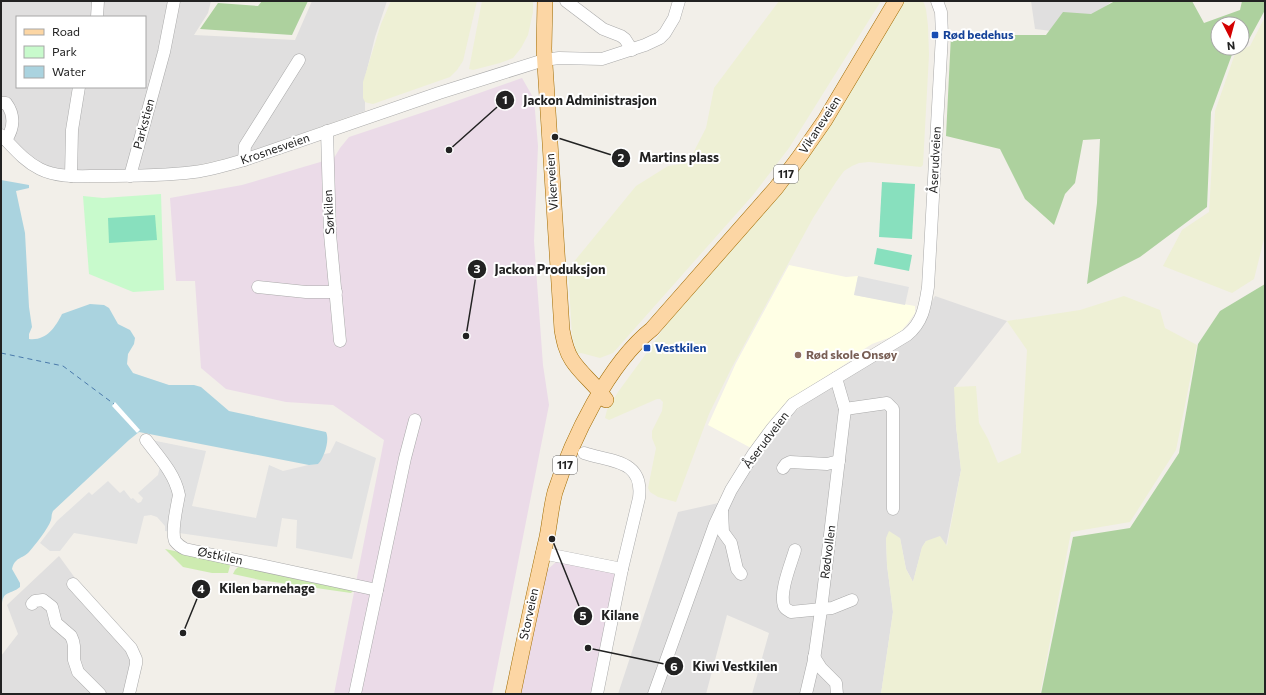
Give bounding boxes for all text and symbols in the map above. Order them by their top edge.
legend [16,16,146,88]
north arrow [1210,16,1250,56]
text: Road [52,24,80,38]
place label: Rød bedehus [943,27,1014,41]
marker: Rød bedehus [930,30,940,40]
text: N [1226,40,1236,53]
text: Park [52,44,78,58]
text: Water [52,64,86,78]
callout: Jackon Administrasjon [495,87,664,112]
text: 1 [502,92,508,106]
text: Jackon Administrasjon [523,92,657,108]
street label: Vikaneveien [795,93,843,156]
street label: Parkstien [130,97,156,151]
street label: Åserudveien [925,126,943,194]
street label: Krosnesveien [238,130,311,166]
callout: Martins plass [611,145,727,170]
text: Martins plass [639,149,719,165]
text: 2 [618,150,625,164]
street label: Vikerveien [542,153,560,211]
road number: 117 [774,165,798,183]
street label: Sørkilen [320,189,336,235]
callout: Jackon Produksjon [467,257,614,282]
text: 3 [474,261,481,275]
text: Jackon Produksjon [494,261,606,277]
place label: Vestkilen [655,340,706,354]
marker: Vestkilen [642,343,652,353]
place label: Rød skole Onsøy [806,347,898,361]
marker: Rød skole Onsøy [793,350,803,360]
street label: Åserudveien [739,408,791,470]
road number: 117 [553,456,577,474]
street label: Rødvollen [817,524,837,580]
street label: Østkilen [196,543,244,567]
callout: Kilen barnehage [191,576,322,601]
text: Kilen barnehage [219,580,315,596]
text: 4 [197,581,205,595]
street label: Storveien [516,587,540,641]
callout: Kilane [573,603,647,628]
text: Kilane [601,607,639,623]
text: 5 [580,608,587,622]
callout: Kiwi Vestkilen [664,654,785,679]
text: Kiwi Vestkilen [692,658,778,674]
text: 6 [670,659,678,673]

